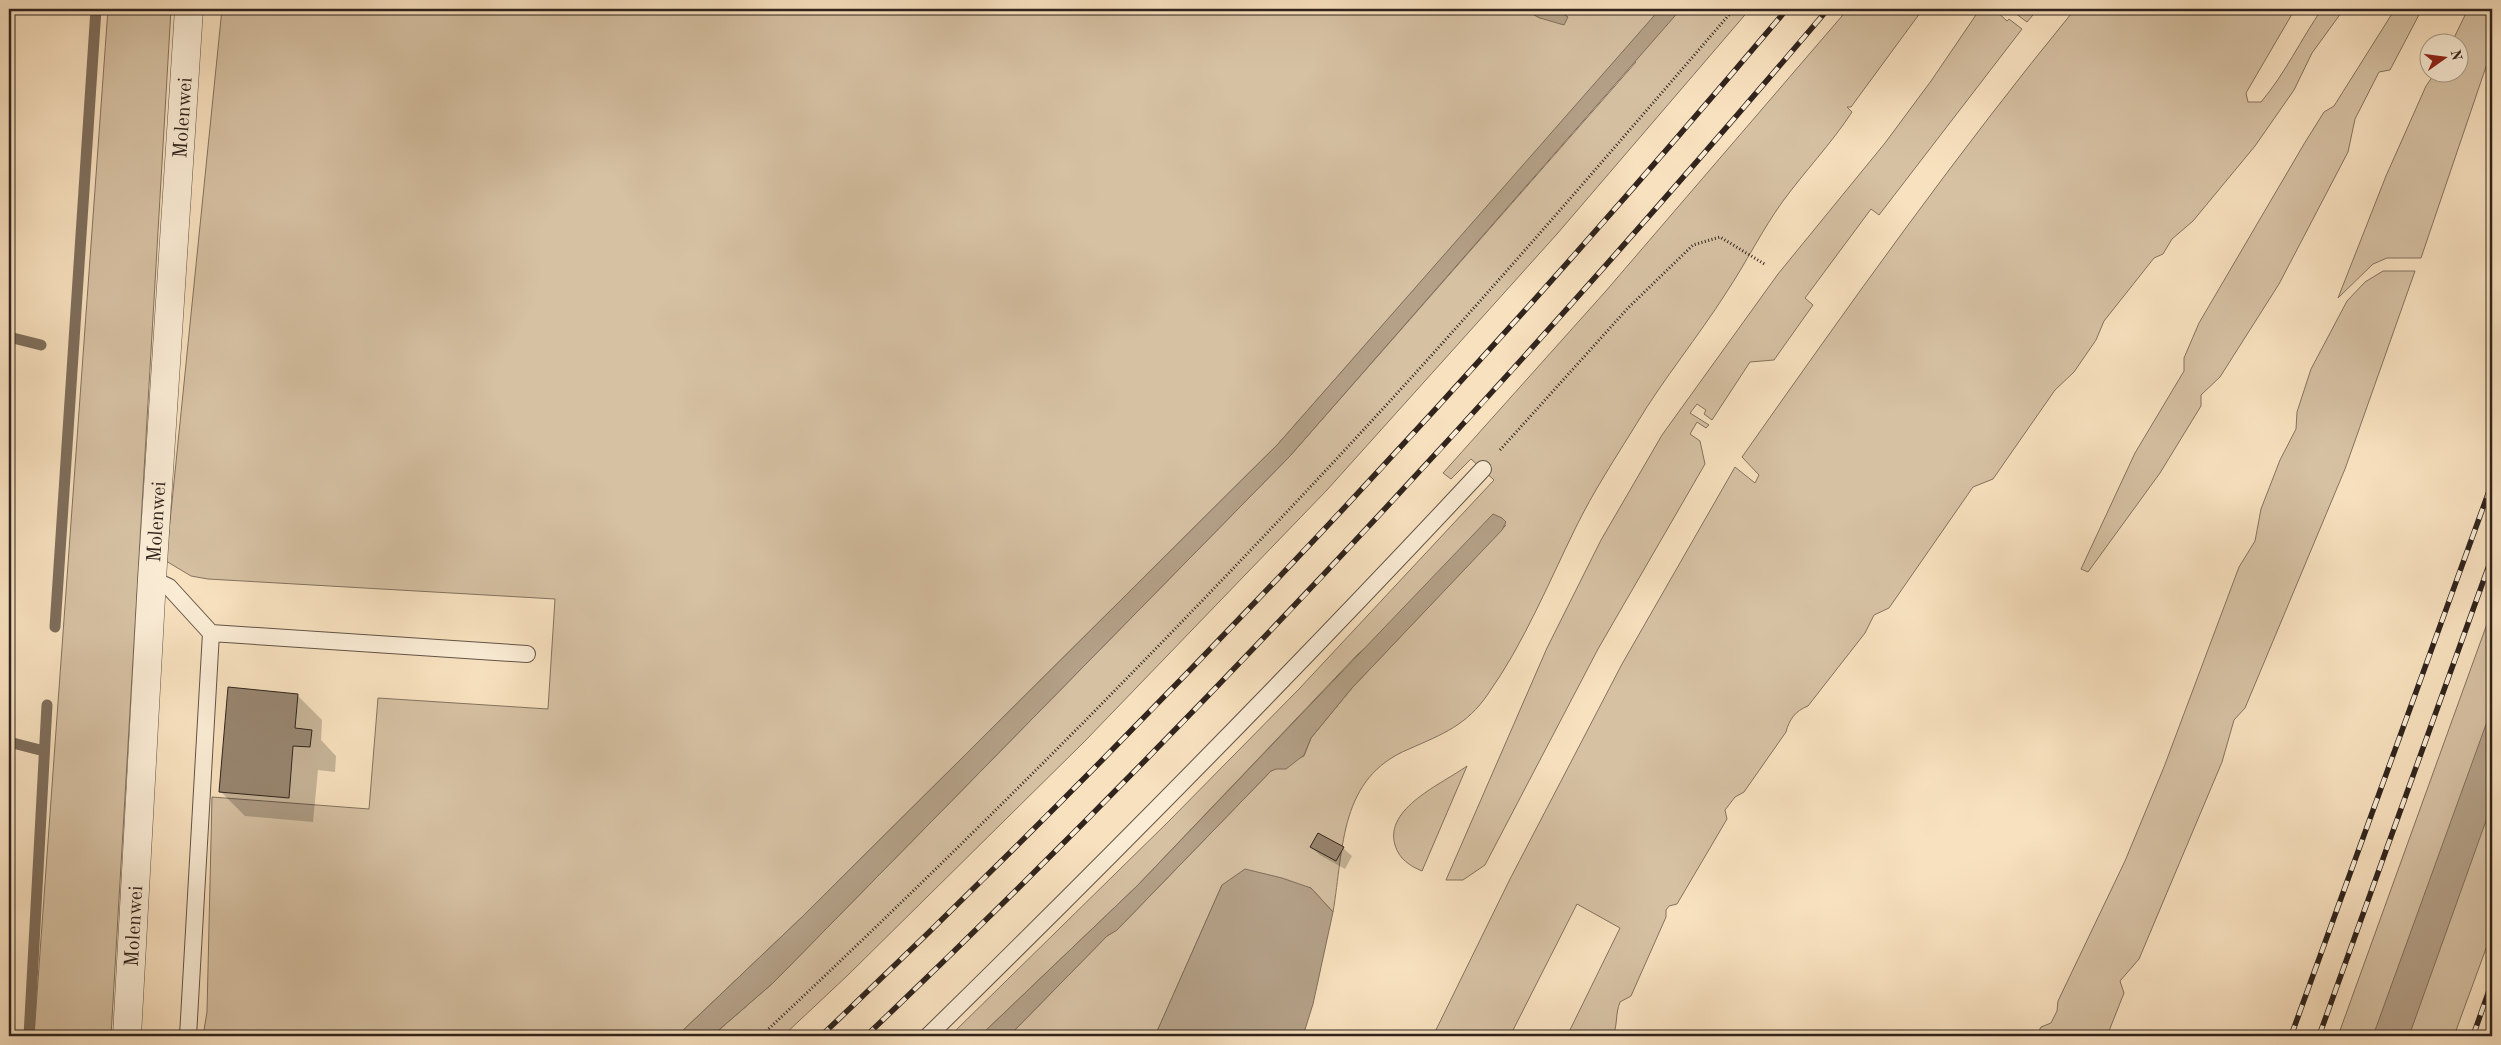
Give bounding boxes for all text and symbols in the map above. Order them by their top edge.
north arrow [2418,32,2468,82]
text: N [2448,48,2464,62]
street label: Molenwei [171,77,197,159]
street label: Molenwei [145,481,170,563]
street label: Molenwei [123,885,147,967]

